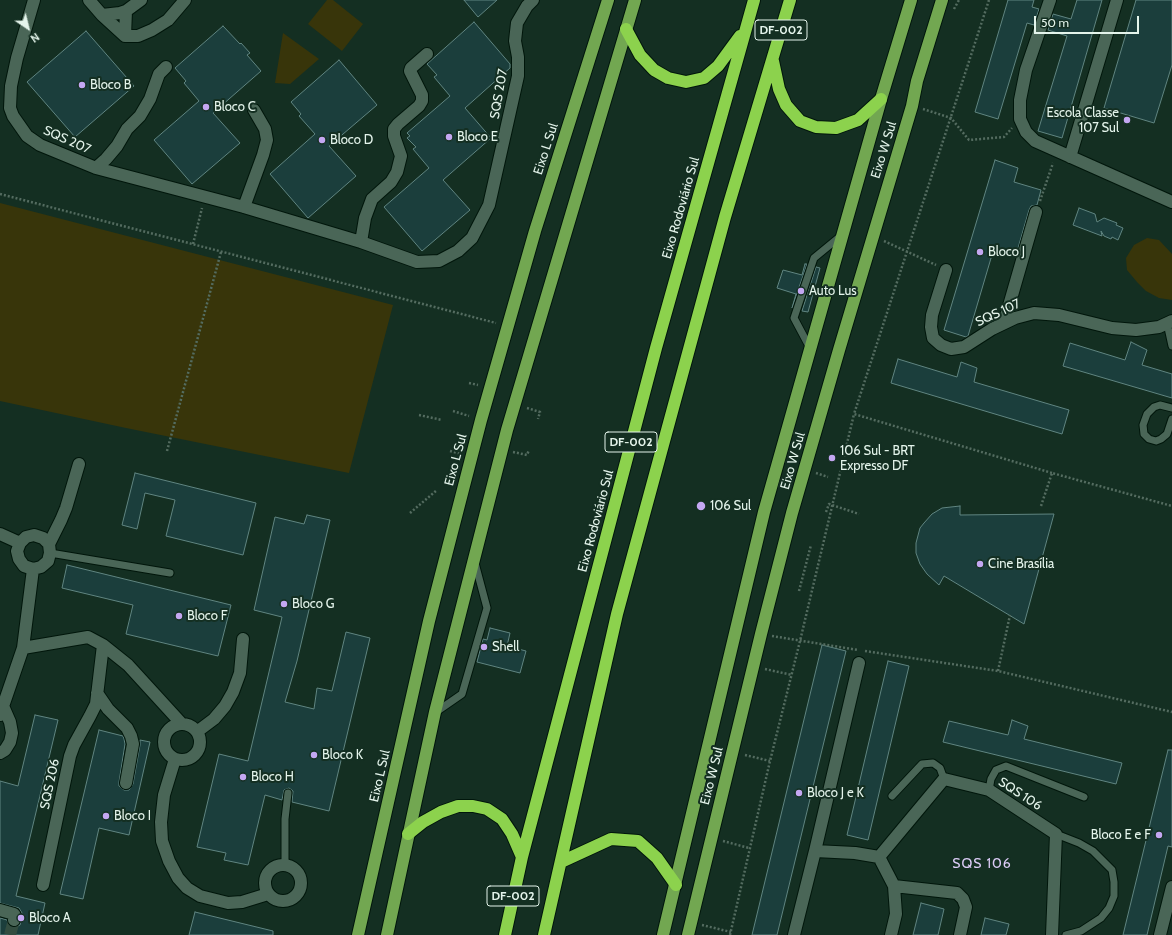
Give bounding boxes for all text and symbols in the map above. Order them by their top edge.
north arrow [8,8,48,48]
scale bar [1036,8,1141,34]
text: 50 m [1041,15,1069,30]
road number: DF-002 [755,20,807,40]
text: N [28,30,42,46]
street label: SQS 207 [487,68,511,120]
place label: Bloco B [90,77,131,93]
marker: Bloco B [77,80,87,90]
place label: Bloco C [214,99,256,115]
marker: Bloco C [201,102,211,112]
place label: Escola Classe 107 Sul [1047,105,1119,136]
marker: Escola Classe 107 Sul [1122,115,1132,125]
street label: Eixo W Sul [868,120,900,180]
street label: Eixo L Sul [530,121,562,177]
street label: SQS 207 [41,123,93,157]
place label: Bloco E [457,129,498,145]
place label: Bloco D [330,132,373,148]
marker: Bloco E [444,132,454,142]
marker: Bloco D [317,135,327,145]
street label: Eixo Rodoviário Sul [659,155,703,261]
place label: Bloco J [988,244,1025,260]
marker: Bloco J [975,247,985,257]
place label: Auto Lus [809,283,857,299]
marker: Auto Lus [796,286,806,296]
street label: SQS 107 [973,296,1023,330]
street label: Eixo W Sul [777,431,809,491]
street label: Eixo L Sul [442,432,470,488]
road number: DF-002 [605,432,657,452]
place label: 106 Sul - BRT Expresso DF [840,443,915,474]
marker: 106 Sul - BRT Expresso DF [827,453,837,463]
street label: Eixo Rodoviário Sul [575,468,617,574]
place label: 106 Sul [710,498,751,514]
marker: 106 Sul [695,500,707,512]
place label: Cine Brasília [988,556,1054,572]
marker: Cine Brasília [975,559,985,569]
place label: Bloco G [292,596,334,612]
marker: Bloco G [279,599,289,609]
place label: Bloco F [187,608,228,624]
marker: Bloco F [174,611,184,621]
place label: Shell [492,639,519,655]
marker: Shell [479,642,489,652]
street label: Eixo W Sul [697,746,727,806]
place label: Bloco K [322,747,363,763]
street label: Eixo L Sul [366,748,394,804]
marker: Bloco K [309,750,319,760]
street label: SQS 206 [37,757,63,811]
place label: Bloco H [251,769,294,785]
marker: Bloco H [238,772,248,782]
street label: SQS 106 [995,774,1045,814]
place label: Bloco J e K [807,785,864,801]
marker: Bloco J e K [794,788,804,798]
place label: Bloco I [114,808,151,824]
marker: Bloco I [101,811,111,821]
place label: Bloco E e F [1091,827,1151,843]
marker: Bloco E e F [1154,830,1164,840]
district label: SQS 106 [952,856,1012,872]
road number: DF-002 [487,886,539,906]
place label: Bloco A [29,910,71,926]
marker: Bloco A [16,913,26,923]

